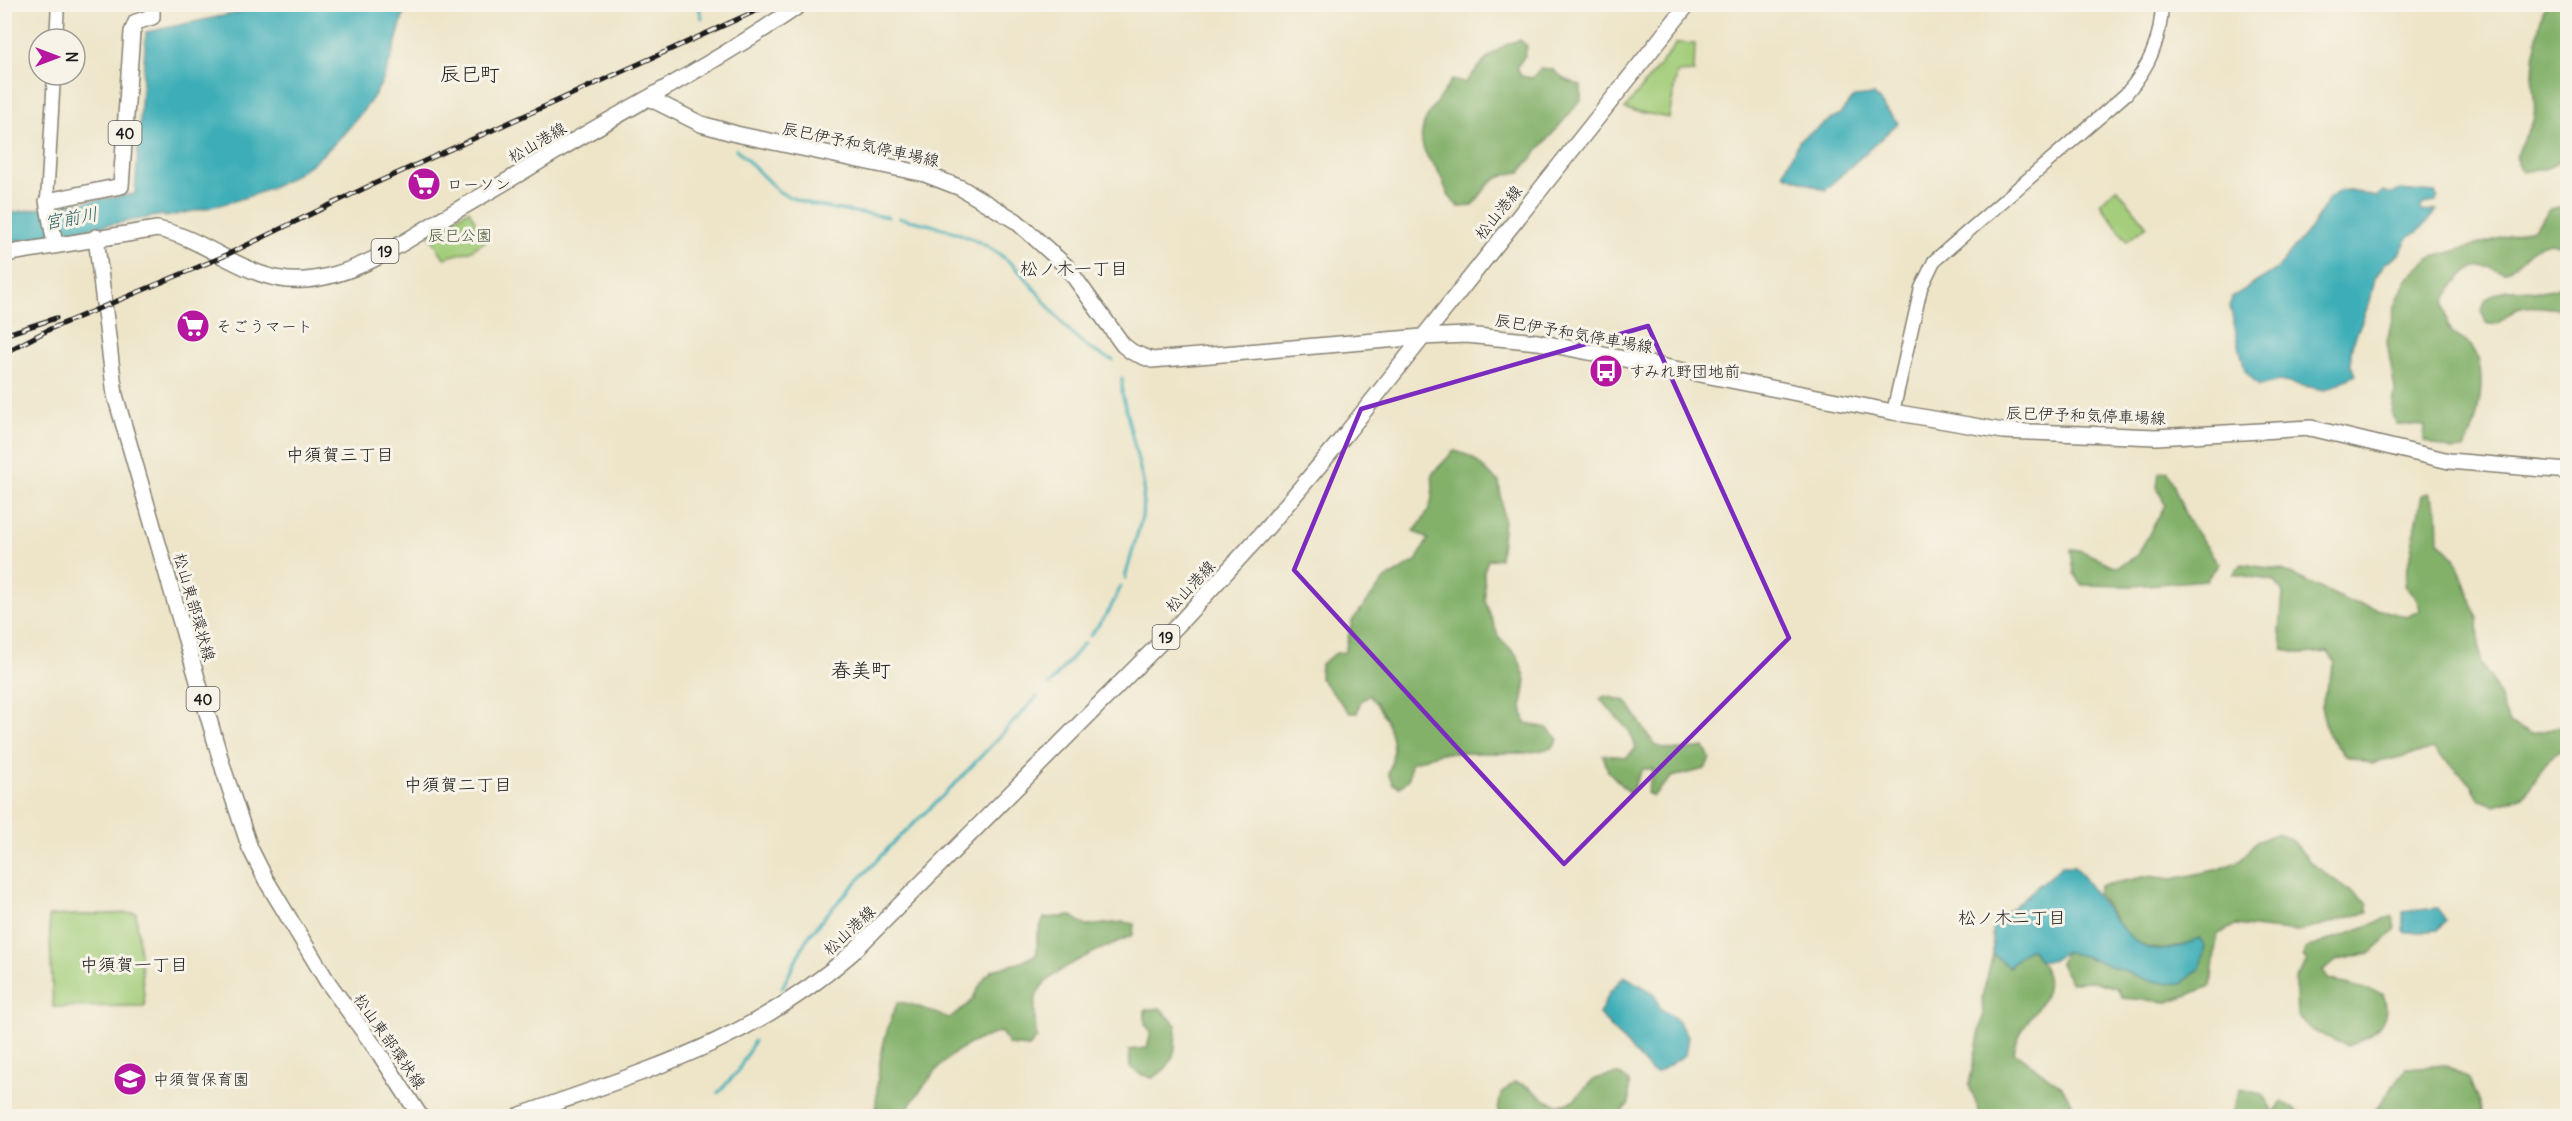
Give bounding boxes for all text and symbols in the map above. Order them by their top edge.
north arrow [27,27,87,87]
text: N [62,51,82,63]
district label: 辰巳町 [440,61,500,86]
street label: 松山港線 [504,117,570,167]
street label: 辰巳伊予和気停車場線 [781,118,941,170]
road number: 40 [108,121,142,145]
supermarket icon: ローソン [406,166,442,202]
place label: ローソン [447,174,511,194]
street label: 松山港線 [1470,181,1526,243]
water label: 宮前川 [42,202,100,234]
park label: 辰巳公園 [428,225,492,245]
road number: 19 [372,239,398,263]
district label: 松ノ木一丁目 [1020,257,1128,280]
supermarket icon: そごうマート [175,308,211,344]
street label: 辰巳伊予和気停車場線 [1493,309,1655,357]
place label: そごうマート [216,316,313,336]
bus stop icon: すみれ野団地前 [1588,353,1624,389]
place label: すみれ野団地前 [1629,361,1740,381]
street label: 辰巳伊予和気停車場線 [2006,402,2166,428]
district label: 中須賀三丁目 [286,443,394,466]
street label: 松山東部環状線 [170,550,220,664]
street label: 松山港線 [1161,556,1219,616]
road number: 19 [1152,625,1180,649]
district label: 春美町 [831,657,891,682]
road number: 40 [186,687,220,711]
district label: 中須賀二丁目 [404,773,512,796]
street label: 松山港線 [819,901,879,959]
district label: 松ノ木二丁目 [1958,906,2066,929]
district label: 中須賀一丁目 [80,953,188,976]
street label: 松山東部環状線 [350,989,430,1093]
school or university icon: 中須賀保育園 [112,1061,148,1097]
place label: 中須賀保育園 [153,1069,249,1089]

